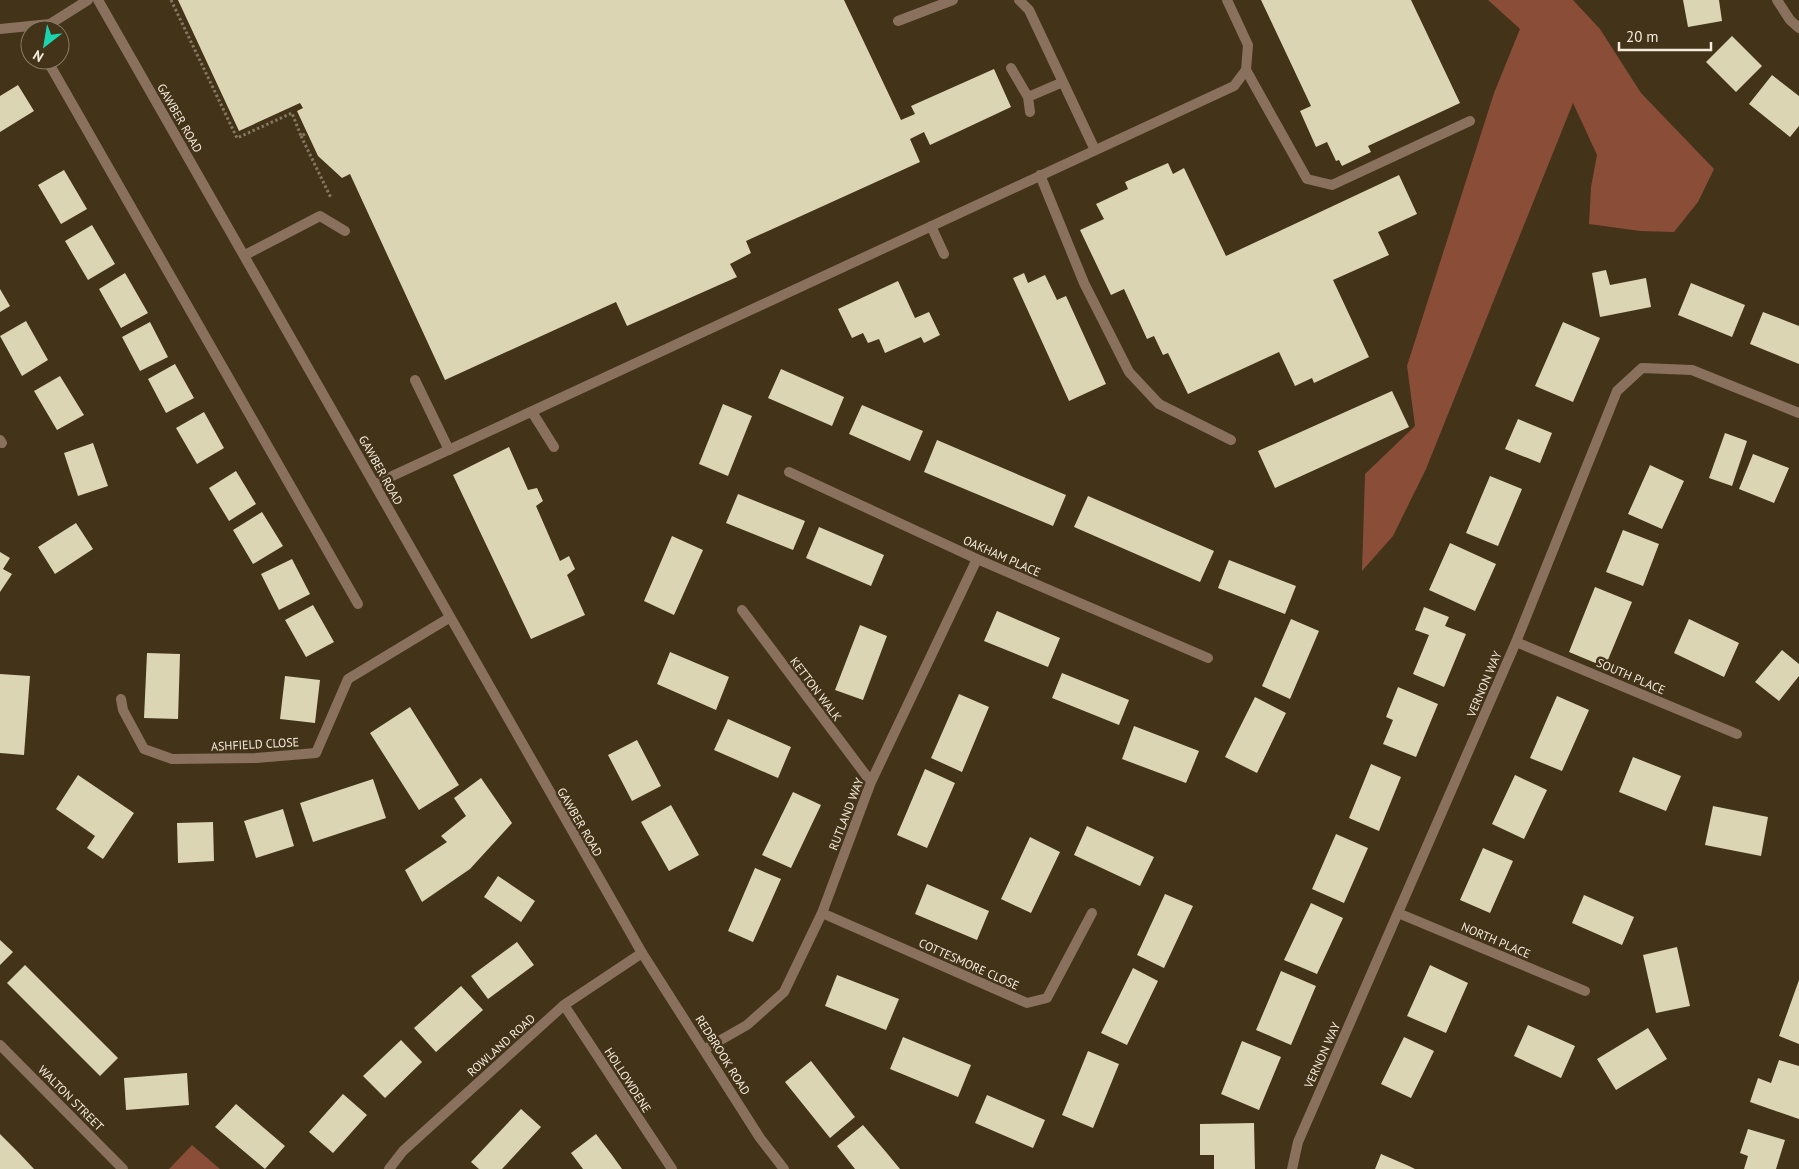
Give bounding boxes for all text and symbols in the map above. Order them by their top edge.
north arrow [20,20,70,70]
scale bar [1619,20,1712,52]
text: 20 m [1626,27,1659,46]
text: N [30,46,47,66]
street label: GAWBER ROAD [154,81,206,155]
street label: GAWBER ROAD [356,433,406,507]
street label: OAKHAM PLACE [961,532,1043,580]
street label: VERNON WAY [1463,648,1505,720]
street label: KETTON WALK [787,654,845,724]
street label: SOUTH PLACE [1594,655,1668,697]
street label: ASHFIELD CLOSE [211,734,299,754]
street label: RUTLAND WAY [825,775,867,852]
street label: GAWBER ROAD [554,785,606,859]
street label: NORTH PLACE [1459,919,1533,961]
street label: COTTESMORE CLOSE [916,935,1022,993]
street label: ROWLAND ROAD [464,1010,538,1079]
street label: REDBROOK ROAD [693,1012,754,1098]
street label: VERNON WAY [1300,1020,1343,1091]
street label: HOLLOWDENE [601,1045,655,1115]
street label: WALTON STREET [35,1062,107,1134]

